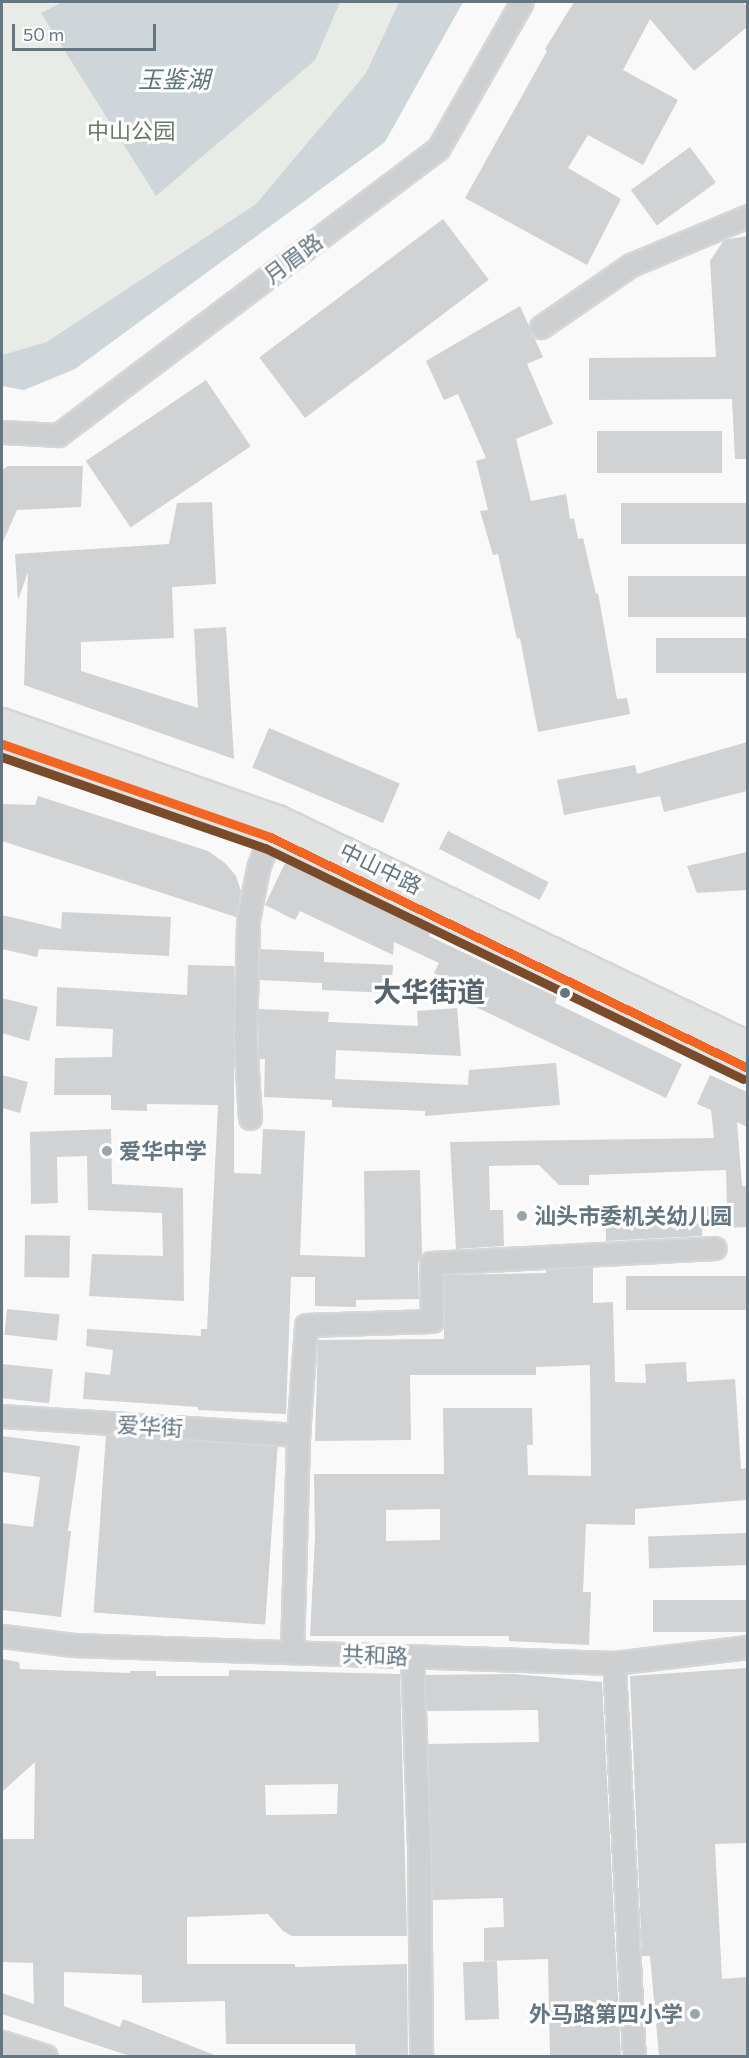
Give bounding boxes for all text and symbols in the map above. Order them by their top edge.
scale bar [15,12,159,50]
text: 50 m [23,23,64,45]
water label: 玉鉴湖 [138,65,210,93]
park label: 中山公园 [87,118,175,144]
street label: 月眉路 [259,228,327,288]
street label: 中山中路 [336,837,426,899]
district label: 大华街道 [373,974,485,1008]
unlabelled marker [559,987,571,999]
place label: 爱华中学 [119,1138,207,1164]
marker: 爱华中学 [100,1144,114,1158]
place label: 汕头市委机关幼儿园 [534,1203,732,1229]
marker: 汕头市委机关幼儿园 [515,1209,529,1223]
street label: 爱华街 [116,1411,184,1441]
street label: 共和路 [342,1641,408,1669]
place label: 外马路第四小学 [529,2001,683,2027]
marker: 外马路第四小学 [688,2007,702,2021]

